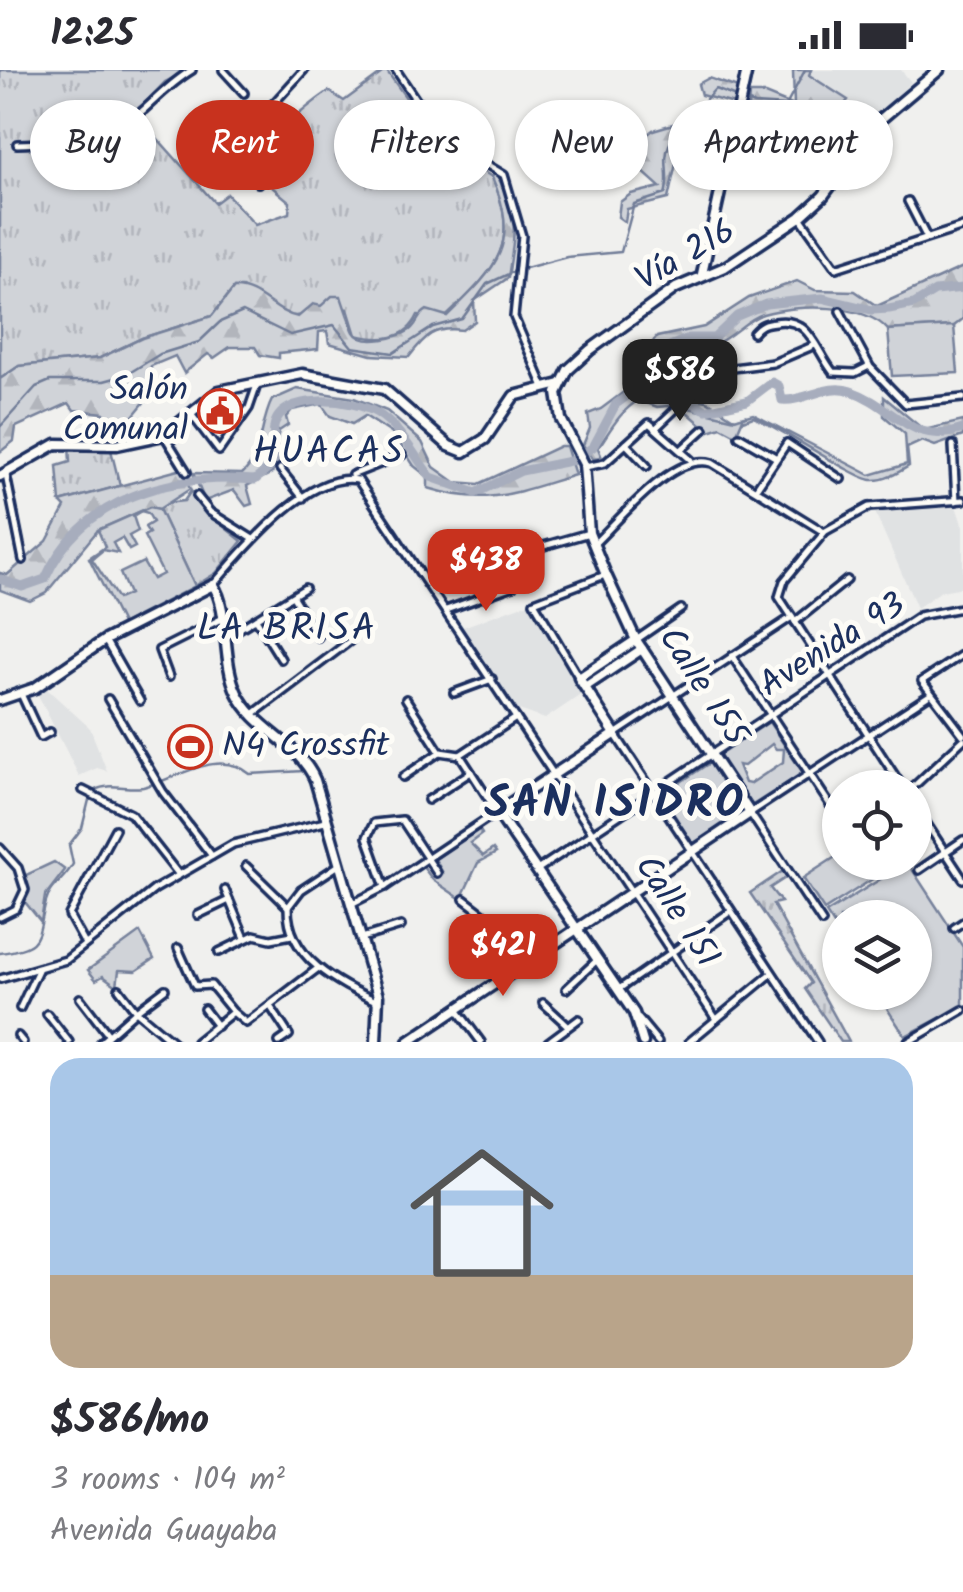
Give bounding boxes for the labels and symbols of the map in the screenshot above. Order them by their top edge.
street label: Vía 216 [625,205,747,307]
pin: $586 [621,339,739,424]
place label: Salón Comunal [63,363,188,459]
public building icon: Salón Comunal [197,388,243,434]
district label: HUACAS [253,423,405,483]
pin: $438 [427,529,545,614]
street label: Avenida 93 [749,579,917,713]
district label: LA BRISA [197,600,377,660]
street label: Calle 155 [642,616,763,760]
place label: N4 Crossfit [222,719,390,775]
sports icon: N4 Crossfit [167,724,213,770]
district label: SAN ISIDRO [484,769,746,841]
street label: Calle 151 [618,844,734,980]
pin: $421 [444,914,562,999]

